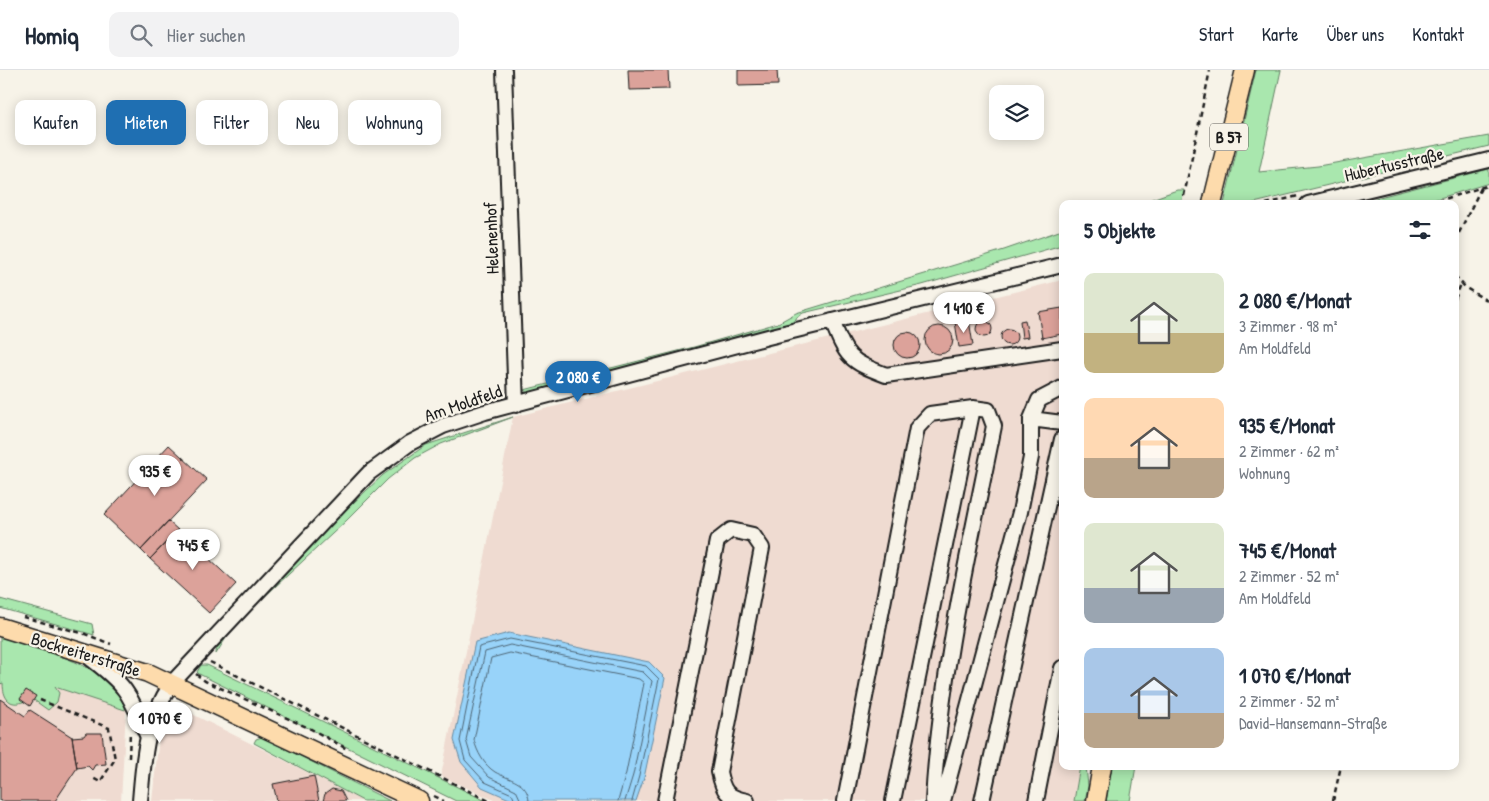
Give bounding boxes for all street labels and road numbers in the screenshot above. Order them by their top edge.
road number: B 57 [1210,124,1248,150]
street label: Hubertusstraße [1342,140,1446,188]
street label: Helenenhof [477,201,505,275]
street label: Am Moldfeld [421,378,505,428]
street label: Bockreiterstraße [28,626,144,682]

